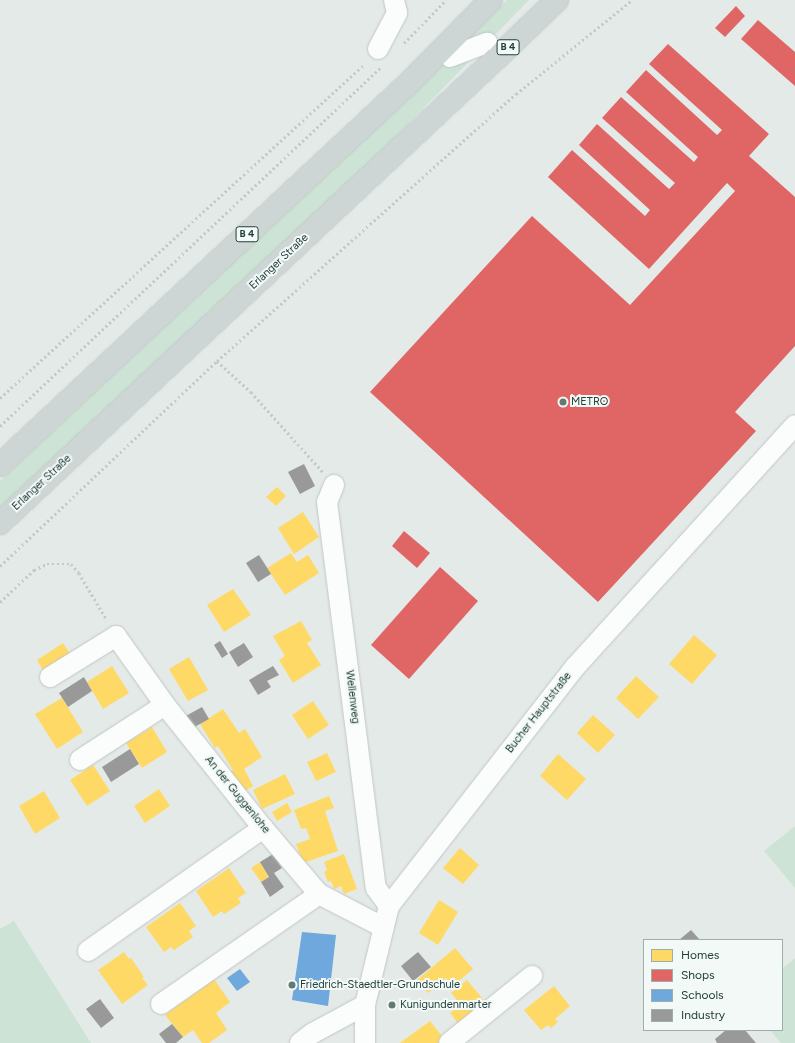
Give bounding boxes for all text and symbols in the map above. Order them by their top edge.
road number: B 4 [496,39,520,55]
road number: B 4 [235,226,259,242]
street label: Erlanger Straße [247,231,311,293]
place label: METRO [571,395,608,409]
marker: METRO [558,397,568,407]
street label: Erlanger Straße [10,452,74,514]
street label: Wellenweg [342,669,362,725]
street label: Bucher Hauptstraße [503,670,575,756]
street label: An der Guggenlohe [202,754,272,836]
legend [643,939,783,1031]
text: Homes [681,948,719,962]
text: Shops [681,968,715,982]
place label: Friedrich-Staedtler-Grundschule [300,978,460,992]
marker: Friedrich-Staedtler-Grundschule [287,980,297,990]
text: Schools [681,988,724,1002]
place label: Kunigundenmarter [400,998,491,1012]
marker: Kunigundenmarter [387,1000,397,1010]
text: Industry [681,1008,725,1022]

